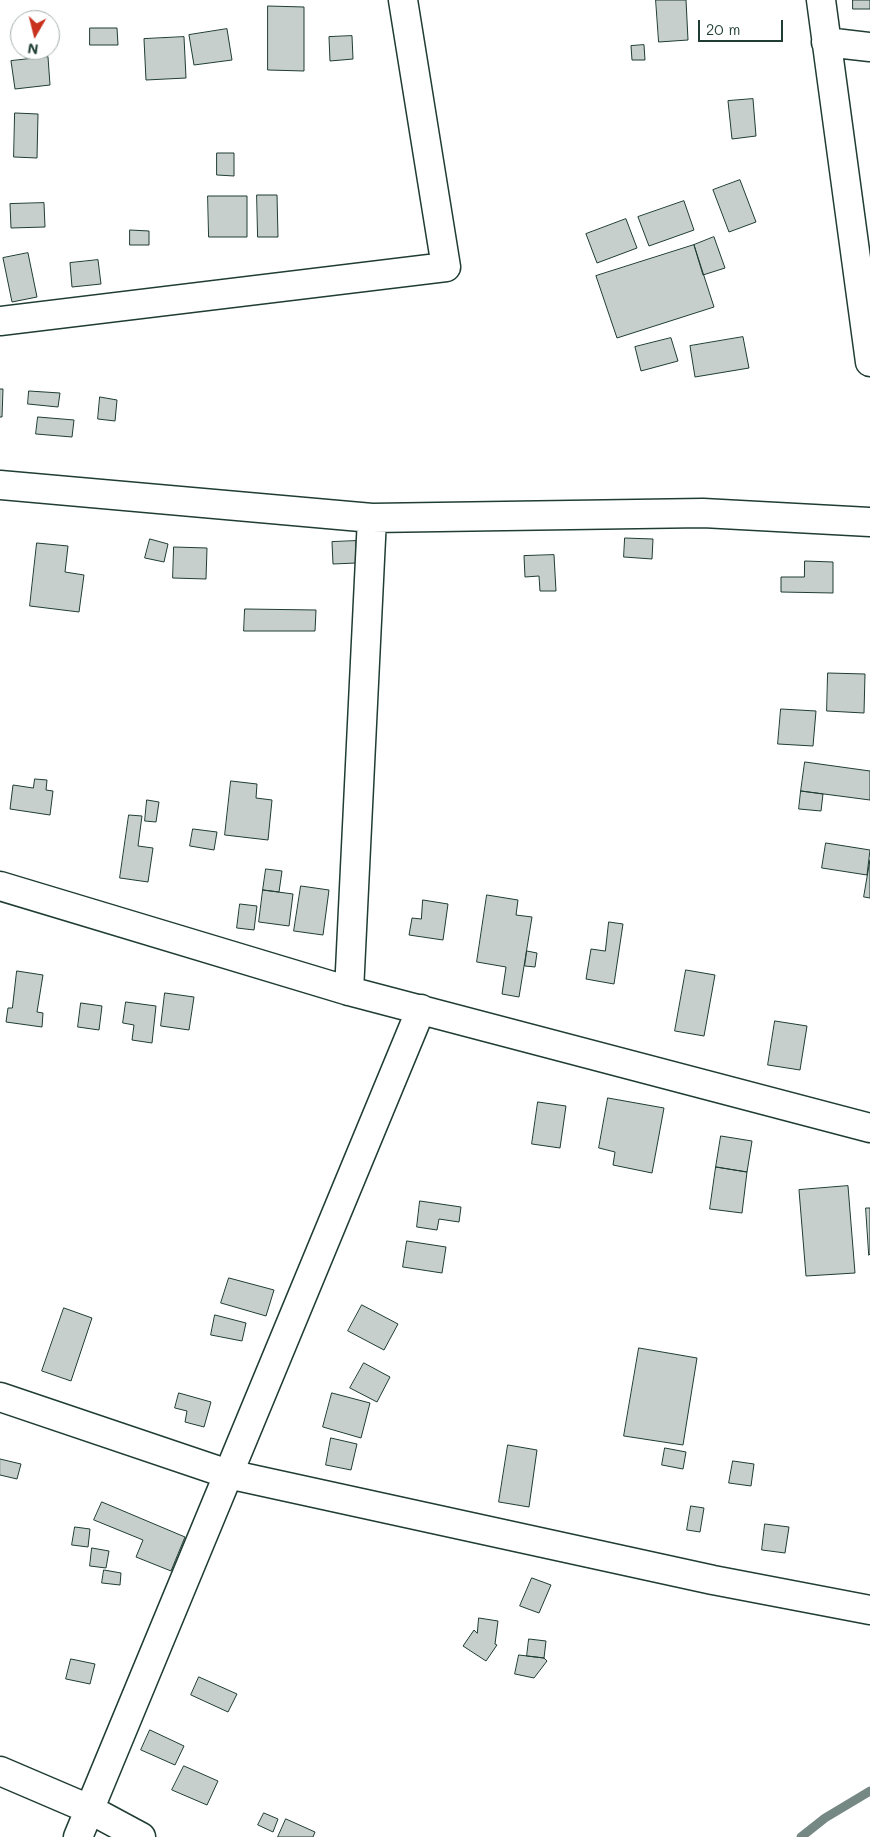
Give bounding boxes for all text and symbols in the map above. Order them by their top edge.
north arrow [10,10,60,60]
scale bar [700,10,785,42]
text: 20 m [706,19,740,39]
text: N [26,39,40,60]

